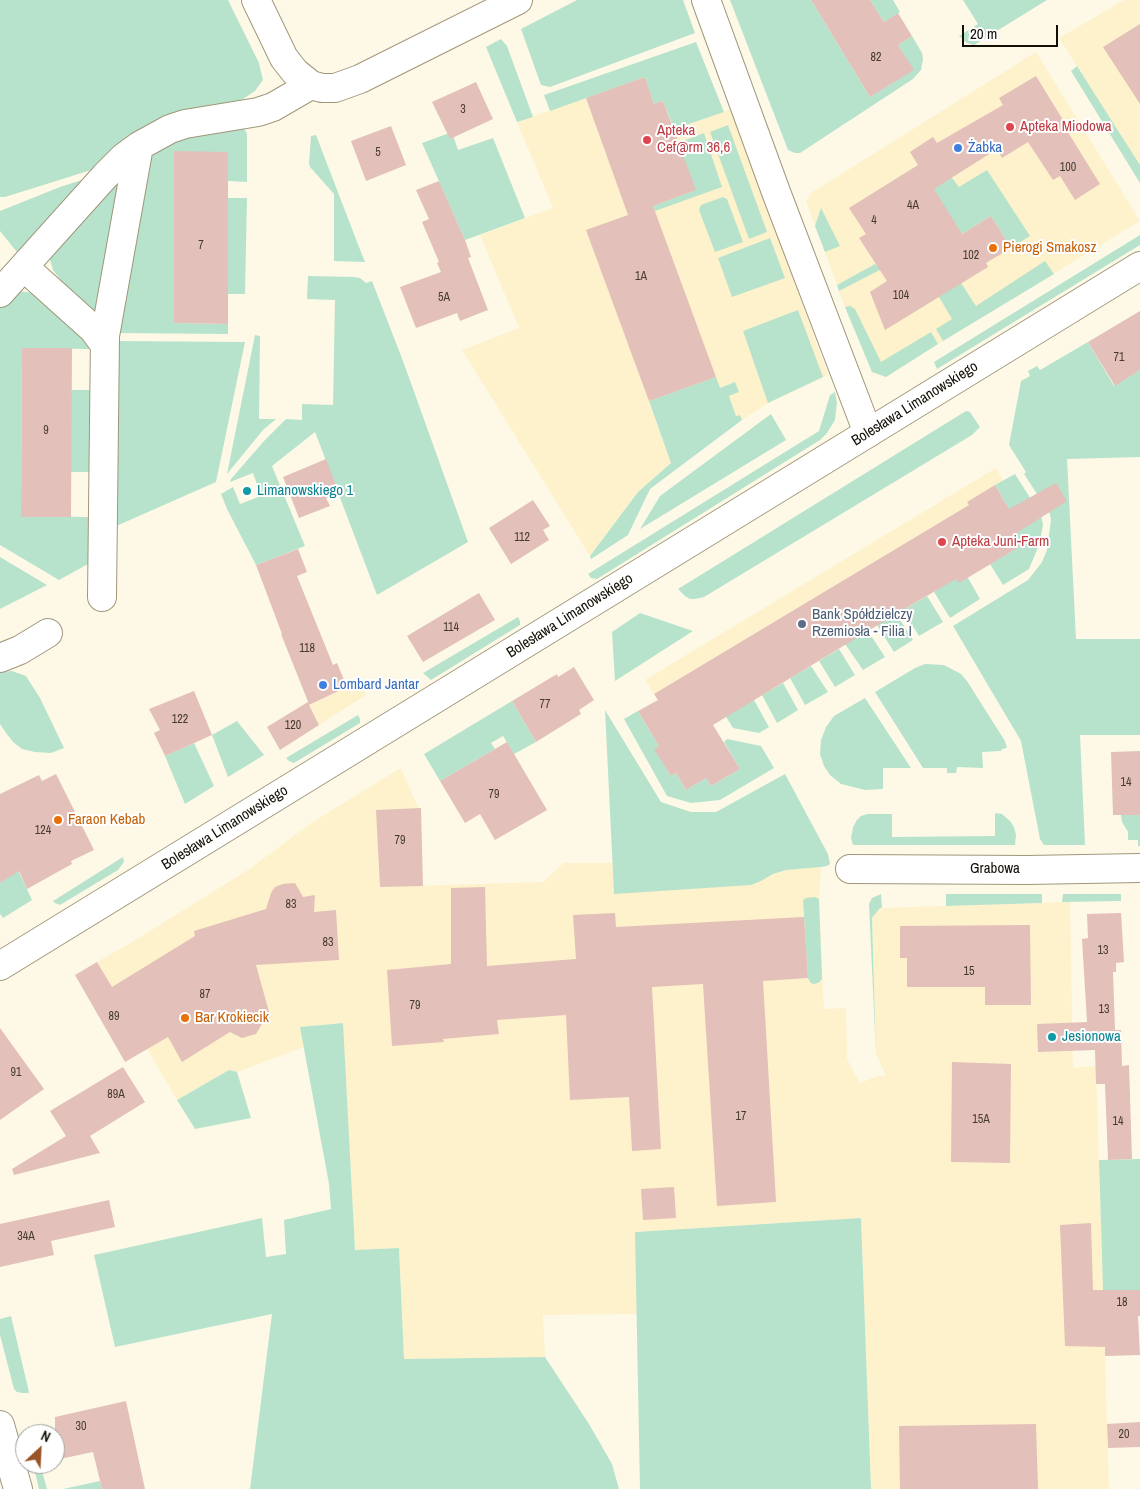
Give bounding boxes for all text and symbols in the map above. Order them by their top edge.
scale bar [965,15,1061,47]
text: 20 m [970,23,997,44]
house number: 82 [871,51,881,65]
house number: 3 [460,103,466,117]
place label: Apteka Miodowa [1020,118,1112,136]
marker: Apteka Miodowa [1004,121,1016,133]
place label: Apteka Cef@rm 36,6 [657,122,730,157]
marker: Apteka Cef@rm 36,6 [641,134,653,146]
place label: Żabka [968,139,1002,157]
marker: Żabka [952,142,964,154]
house number: 5 [375,146,381,160]
house number: 100 [1060,161,1076,175]
house number: 4A [907,199,919,213]
house number: 4 [871,214,877,228]
house number: 7 [198,239,204,253]
place label: Pierogi Smakosz [1003,239,1097,257]
marker: Pierogi Smakosz [987,242,999,254]
house number: 102 [963,249,979,263]
house number: 1A [635,270,647,284]
house number: 104 [893,289,909,303]
house number: 5A [438,291,450,305]
house number: 71 [1114,351,1124,365]
street label: Bolesława Limanowskiego [848,358,982,450]
house number: 9 [43,424,49,438]
place label: Limanowskiego 1 [257,482,353,500]
marker: Limanowskiego 1 [241,485,253,497]
house number: 112 [514,531,530,545]
place label: Apteka Juni-Farm [952,533,1049,551]
marker: Apteka Juni-Farm [936,536,948,548]
street label: Bolesława Limanowskiego [503,570,637,662]
place label: Bank Spółdzielczy Rzemiosła - Filia I [812,606,912,641]
marker: Bank Spółdzielczy Rzemiosła - Filia I [796,618,808,630]
house number: 114 [443,621,459,635]
house number: 118 [299,642,315,656]
place label: Lombard Jantar [333,676,419,694]
marker: Lombard Jantar [317,679,329,691]
house number: 77 [540,698,550,712]
house number: 122 [172,713,188,727]
house number: 120 [285,719,301,733]
house number: 14 [1121,776,1131,790]
street label: Bolesława Limanowskiego [158,782,292,874]
house number: 79 [489,788,499,802]
place label: Faraon Kebab [68,811,145,829]
marker: Faraon Kebab [52,814,64,826]
house number: 124 [35,824,51,838]
house number: 79 [395,834,405,848]
street label: Grabowa [970,860,1020,878]
house number: 83 [286,898,296,912]
house number: 83 [323,936,333,950]
house number: 13 [1098,944,1108,958]
house number: 15 [964,965,974,979]
house number: 87 [200,988,210,1002]
house number: 79 [410,999,420,1013]
house number: 13 [1099,1003,1109,1017]
place label: Bar Krokiecik [195,1009,269,1027]
house number: 89 [109,1010,119,1024]
marker: Bar Krokiecik [179,1012,191,1024]
place label: Jesionowa [1062,1028,1121,1046]
marker: Jesionowa [1046,1031,1058,1043]
house number: 91 [11,1066,21,1080]
house number: 89A [107,1088,125,1102]
house number: 17 [736,1110,746,1124]
house number: 15A [972,1113,990,1127]
house number: 14 [1113,1115,1123,1129]
house number: 34A [17,1230,35,1244]
house number: 18 [1117,1296,1127,1310]
house number: 30 [76,1420,86,1434]
north arrow [15,1424,65,1474]
text: N [38,1426,53,1446]
house number: 20 [1119,1428,1129,1442]

